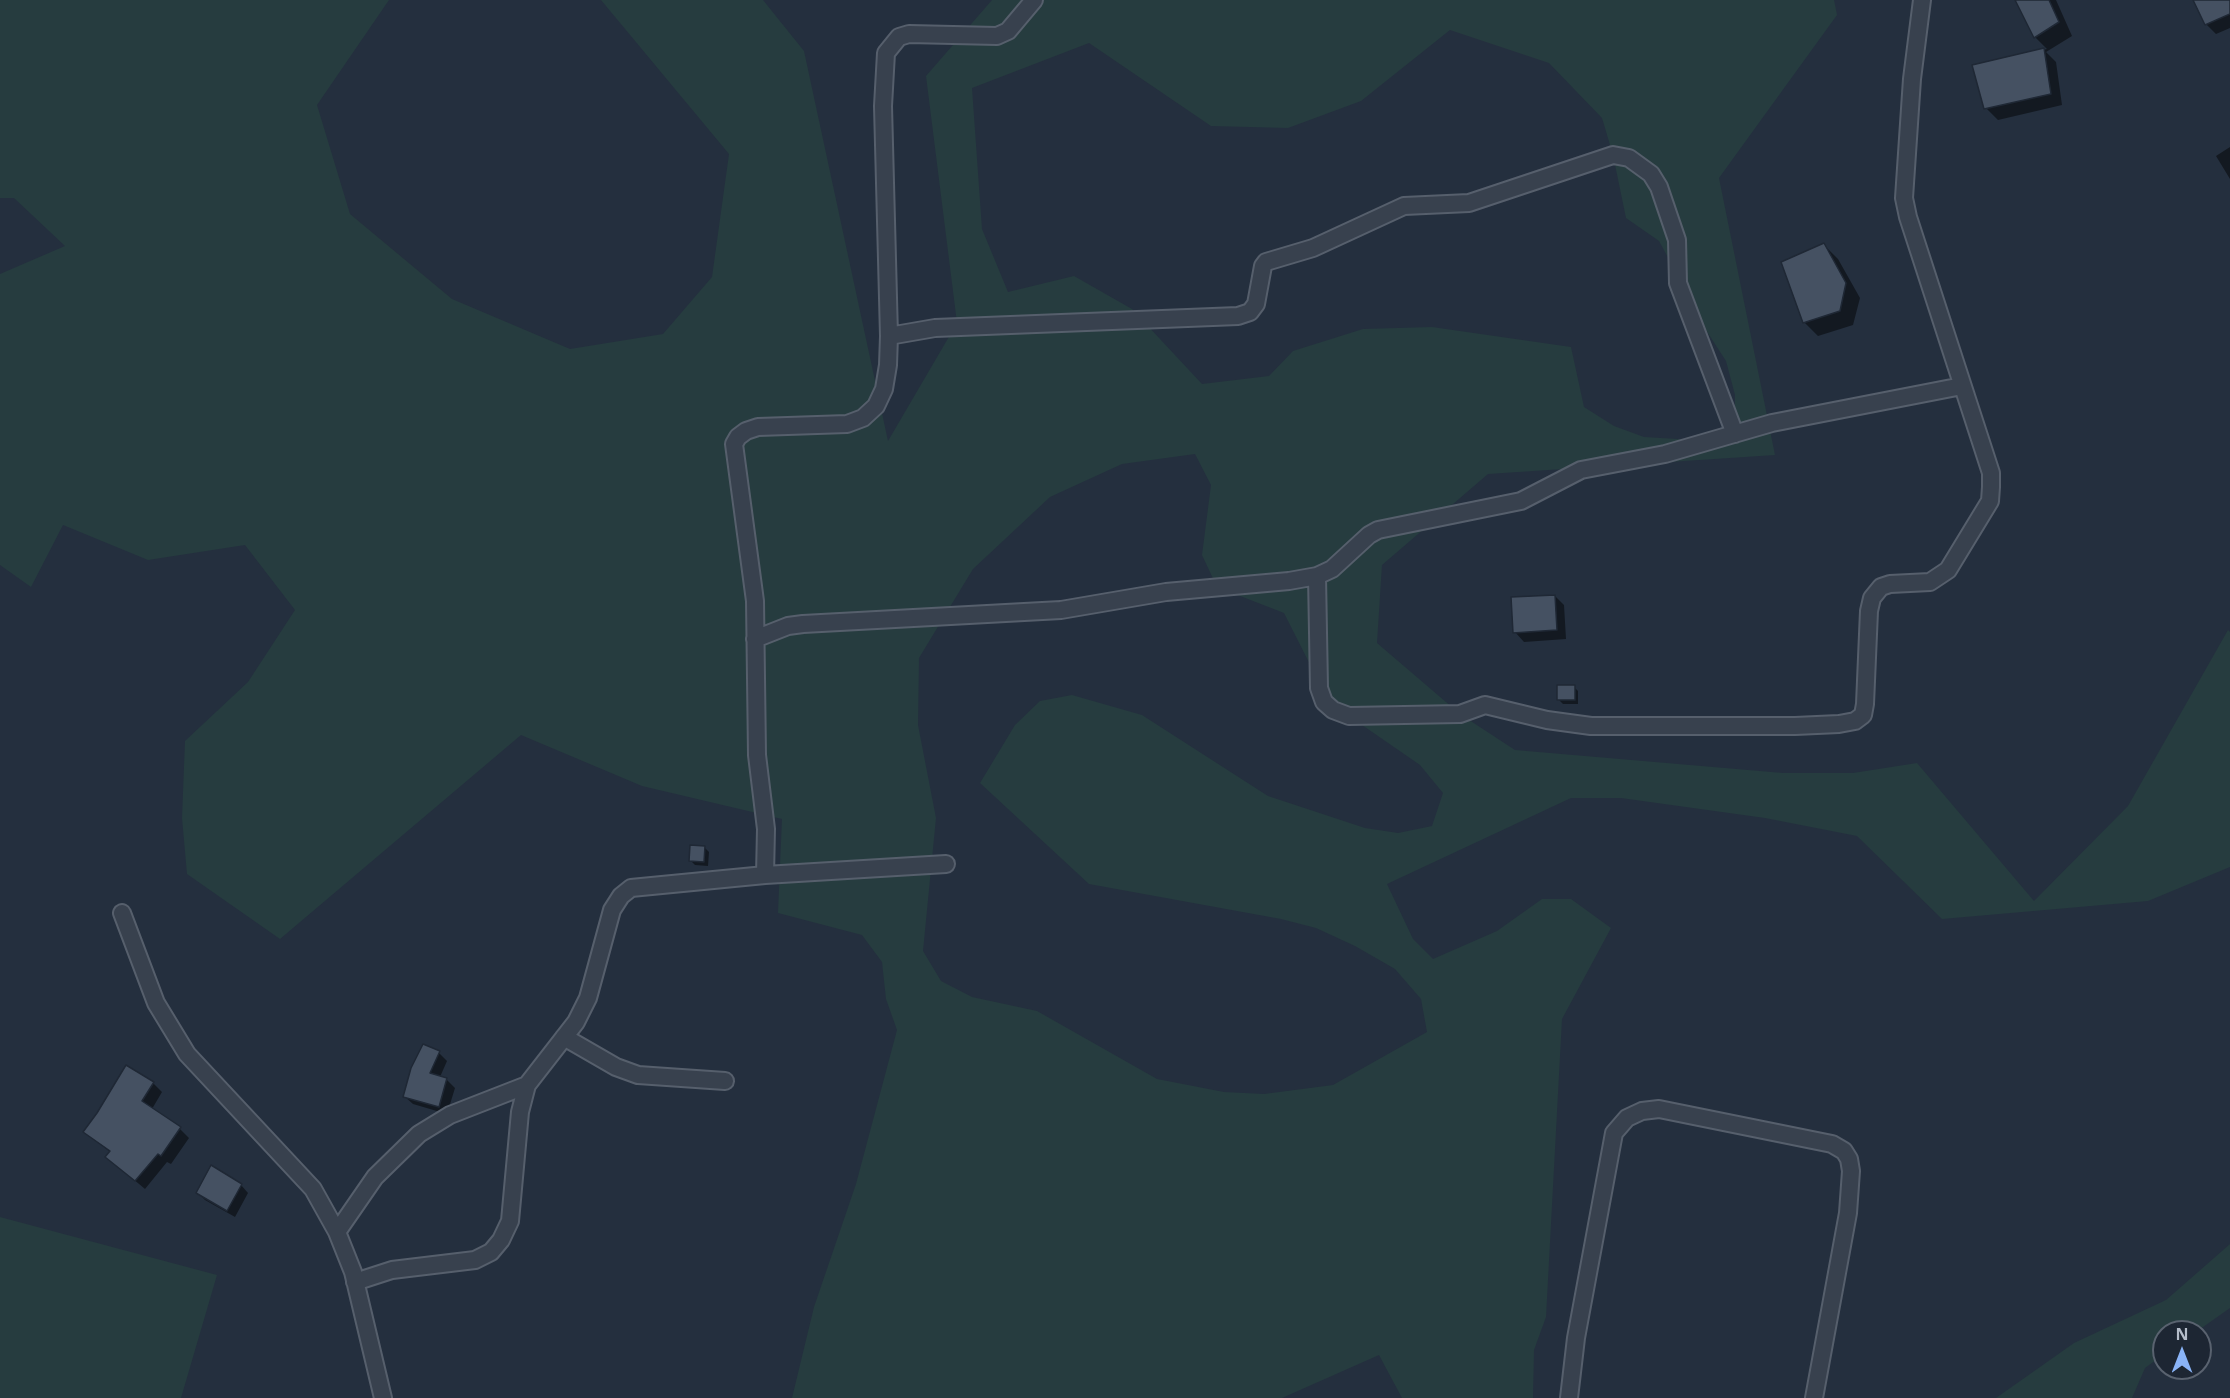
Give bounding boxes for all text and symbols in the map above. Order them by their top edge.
north arrow [2152,1320,2212,1380]
text: N [2175,1323,2189,1345]

